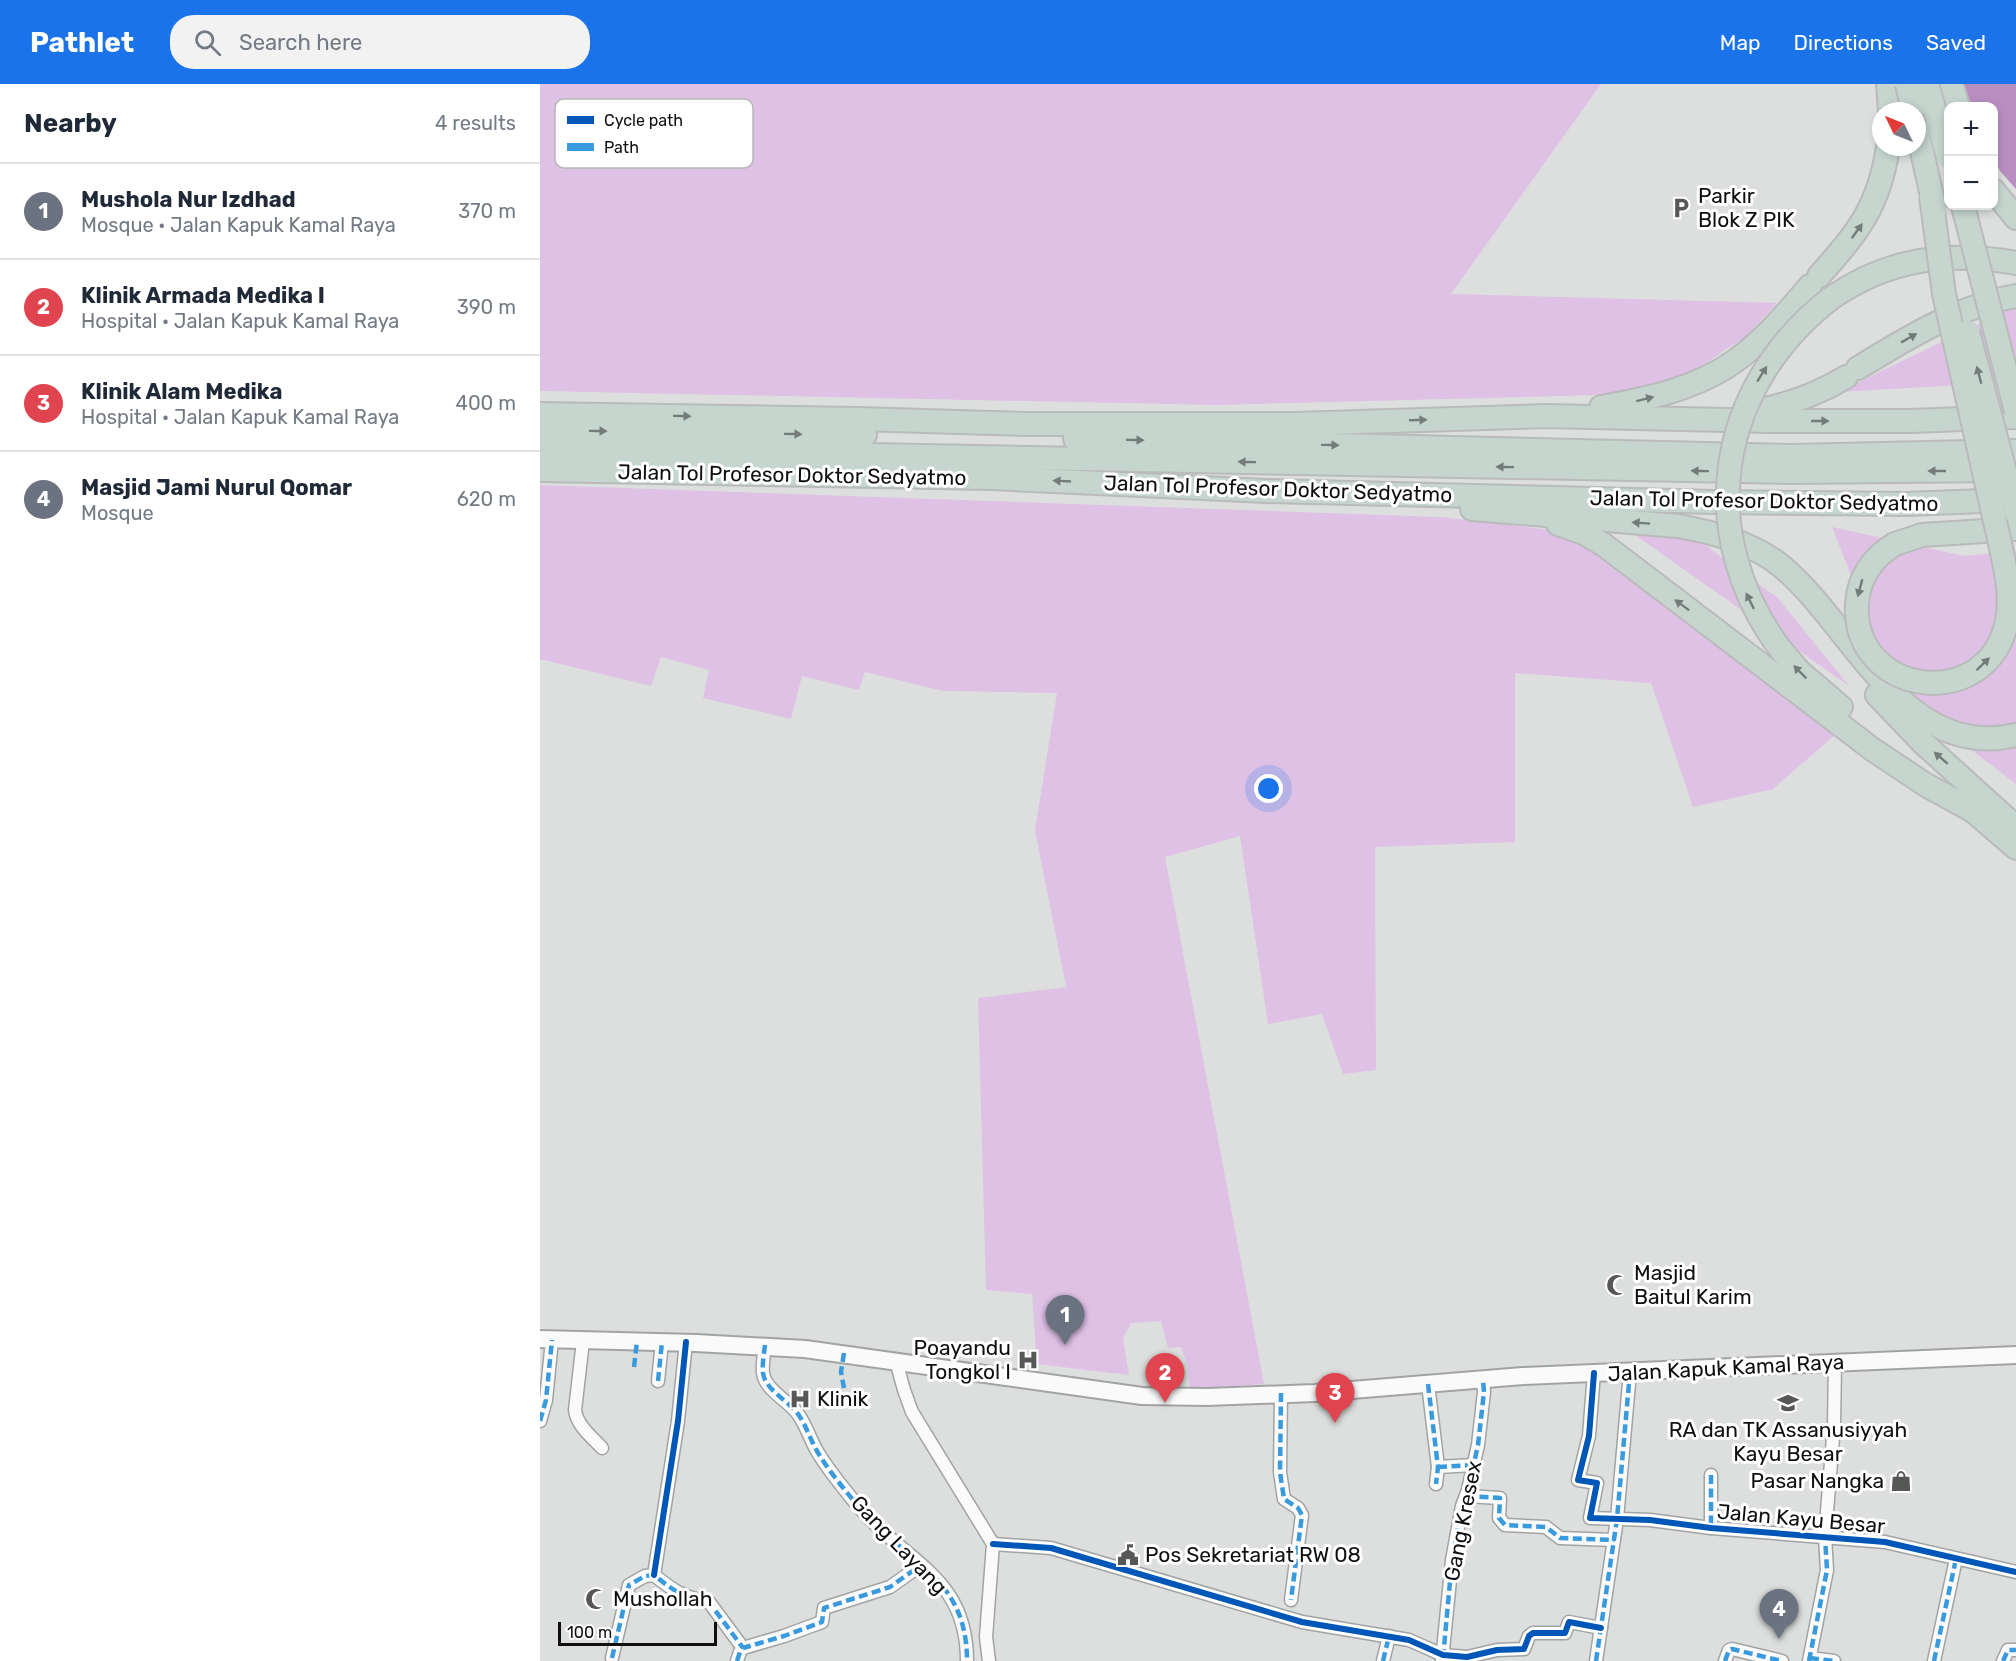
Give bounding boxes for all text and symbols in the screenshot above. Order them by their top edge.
search box [170,15,590,69]
text: Pathlet [30,26,134,59]
icon: search [191,26,224,59]
text: Search here [239,29,362,56]
text: Map [1720,30,1761,55]
text: Directions [1794,30,1893,55]
text: Saved [1926,30,1986,55]
legend [555,99,753,168]
north arrow [1872,102,1926,156]
map controls [1944,102,1998,210]
button: + [1944,102,1998,156]
text: Nearby [24,108,117,139]
text: 4 results [435,111,516,135]
text: Cycle path [604,111,683,130]
text: Path [604,138,639,157]
button: − [1944,156,1998,210]
place label: Parkir Blok Z PIK [1698,183,1795,232]
text: Mushola Nur Izdhad [81,186,296,213]
parking icon: Parkir Blok Z PIK [1669,196,1693,220]
text: 1 [39,199,48,223]
text: 370 m [458,199,516,223]
text: Mosque · Jalan Kapuk Kamal Raya [81,213,396,237]
one-way arrow [1851,224,1863,240]
text: Klinik Armada Medika I [81,282,325,309]
text: 2 [37,295,50,319]
text: 390 m [457,295,516,319]
text: Hospital · Jalan Kapuk Kamal Raya [81,309,399,333]
one-way arrow [1900,333,1917,343]
one-way arrow [1757,365,1768,382]
one-way arrow [1974,366,1984,385]
text: Klinik Alam Medika [81,378,282,405]
text: 3 [37,391,50,415]
text: 400 m [456,391,516,415]
one-way arrow [1636,393,1654,403]
text: Hospital · Jalan Kapuk Kamal Raya [81,405,399,429]
one-way arrow [673,411,692,421]
one-way arrow [1408,415,1427,424]
one-way arrow [1810,416,1829,426]
one-way arrow [589,426,608,436]
one-way arrow [784,429,803,439]
one-way arrow [1126,435,1145,445]
one-way arrow [1321,440,1340,450]
one-way arrow [1237,457,1256,467]
street label: Jalan Tol Profesor Doktor Sedyatmo [617,459,967,490]
one-way arrow [1495,462,1514,472]
one-way arrow [1690,466,1709,476]
one-way arrow [1927,466,1946,476]
street label: Jalan Tol Profesor Doktor Sedyatmo [1103,470,1453,507]
text: Masjid Jami Nurul Qomar [81,474,352,501]
one-way arrow [1052,477,1071,486]
street label: Jalan Tol Profesor Doktor Sedyatmo [1589,485,1939,516]
text: 4 [37,487,50,511]
text: 620 m [457,487,516,511]
text: Mosque [81,501,154,525]
one-way arrow [1631,518,1650,528]
one-way arrow [1855,579,1865,598]
one-way arrow [1746,592,1756,610]
one-way arrow [1675,599,1691,611]
one-way arrow [1976,657,1990,671]
one-way arrow [1794,665,1808,679]
one-way arrow [1934,752,1949,765]
your location [1254,774,1283,803]
place label: Masjid Baitul Karim [1634,1260,1752,1309]
mosque icon: Masjid Baitul Karim [1605,1273,1629,1297]
pin: 1 [1046,1296,1084,1345]
place label: Poayandu Tongkol I [914,1335,1011,1384]
hospital icon: Poayandu Tongkol I [1016,1348,1040,1372]
street label: Jalan Kapuk Kamal Raya [1607,1349,1845,1386]
pin: 2 [1146,1354,1184,1403]
pin: 3 [1316,1374,1354,1423]
place label: Klinik [817,1386,869,1411]
hospital icon: Klinik [788,1387,812,1411]
school or university icon: RA dan TK Assanusiyyah Kayu Besar [1776,1391,1800,1415]
place label: RA dan TK Assanusiyyah Kayu Besar [1669,1417,1907,1466]
street label: Gang Kresex [1439,1459,1486,1583]
place label: Pasar Nangka [1751,1468,1884,1493]
shop icon: Pasar Nangka [1889,1469,1913,1493]
street label: Gang Layang [846,1490,953,1599]
street label: Jalan Kayu Besar [1716,1499,1886,1538]
place label: Pos Sekretariat RW 08 [1145,1542,1361,1567]
public building icon: Pos Sekretariat RW 08 [1116,1543,1140,1567]
place label: Mushollah [613,1586,712,1611]
mosque icon: Mushollah [584,1587,608,1611]
pin: 4 [1760,1590,1798,1639]
scale bar [558,1619,717,1646]
text: 100 m [567,1623,612,1642]

